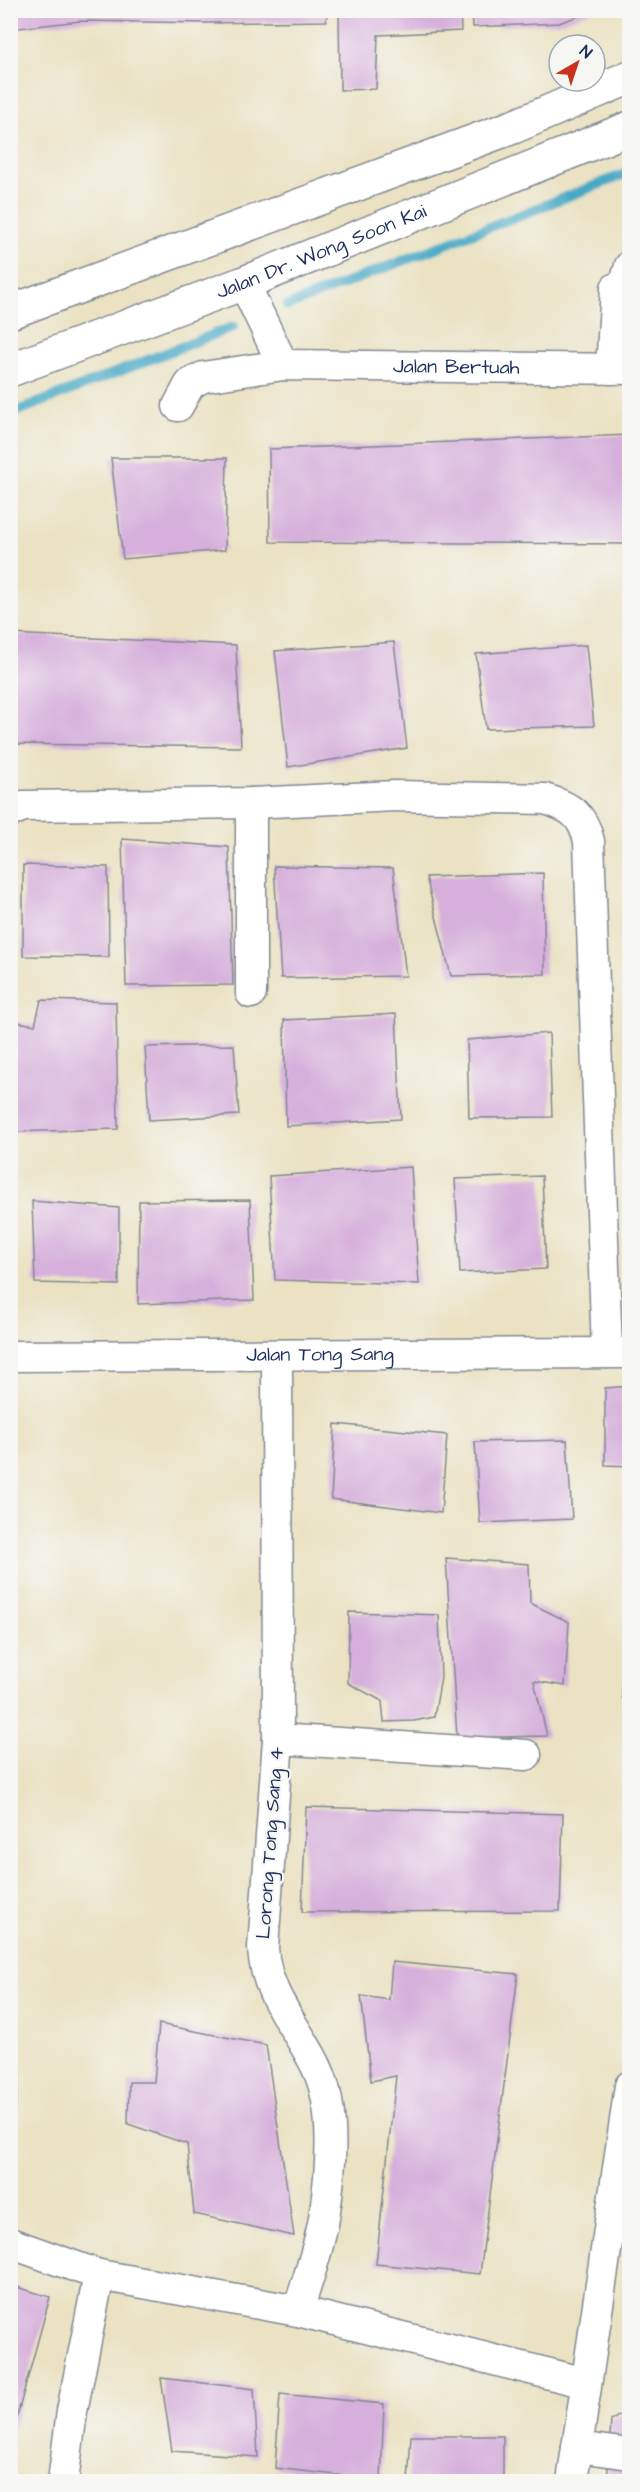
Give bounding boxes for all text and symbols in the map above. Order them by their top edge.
north arrow [547,33,607,93]
text: N [575,40,597,64]
street label: Jalan Dr. Wong Soon Kai [212,197,431,306]
street label: Jalan Bertuah [393,352,520,382]
street label: Jalan Tong Sang [246,1340,394,1369]
street label: Lorong Tong Sang 4 [249,1746,292,1940]

